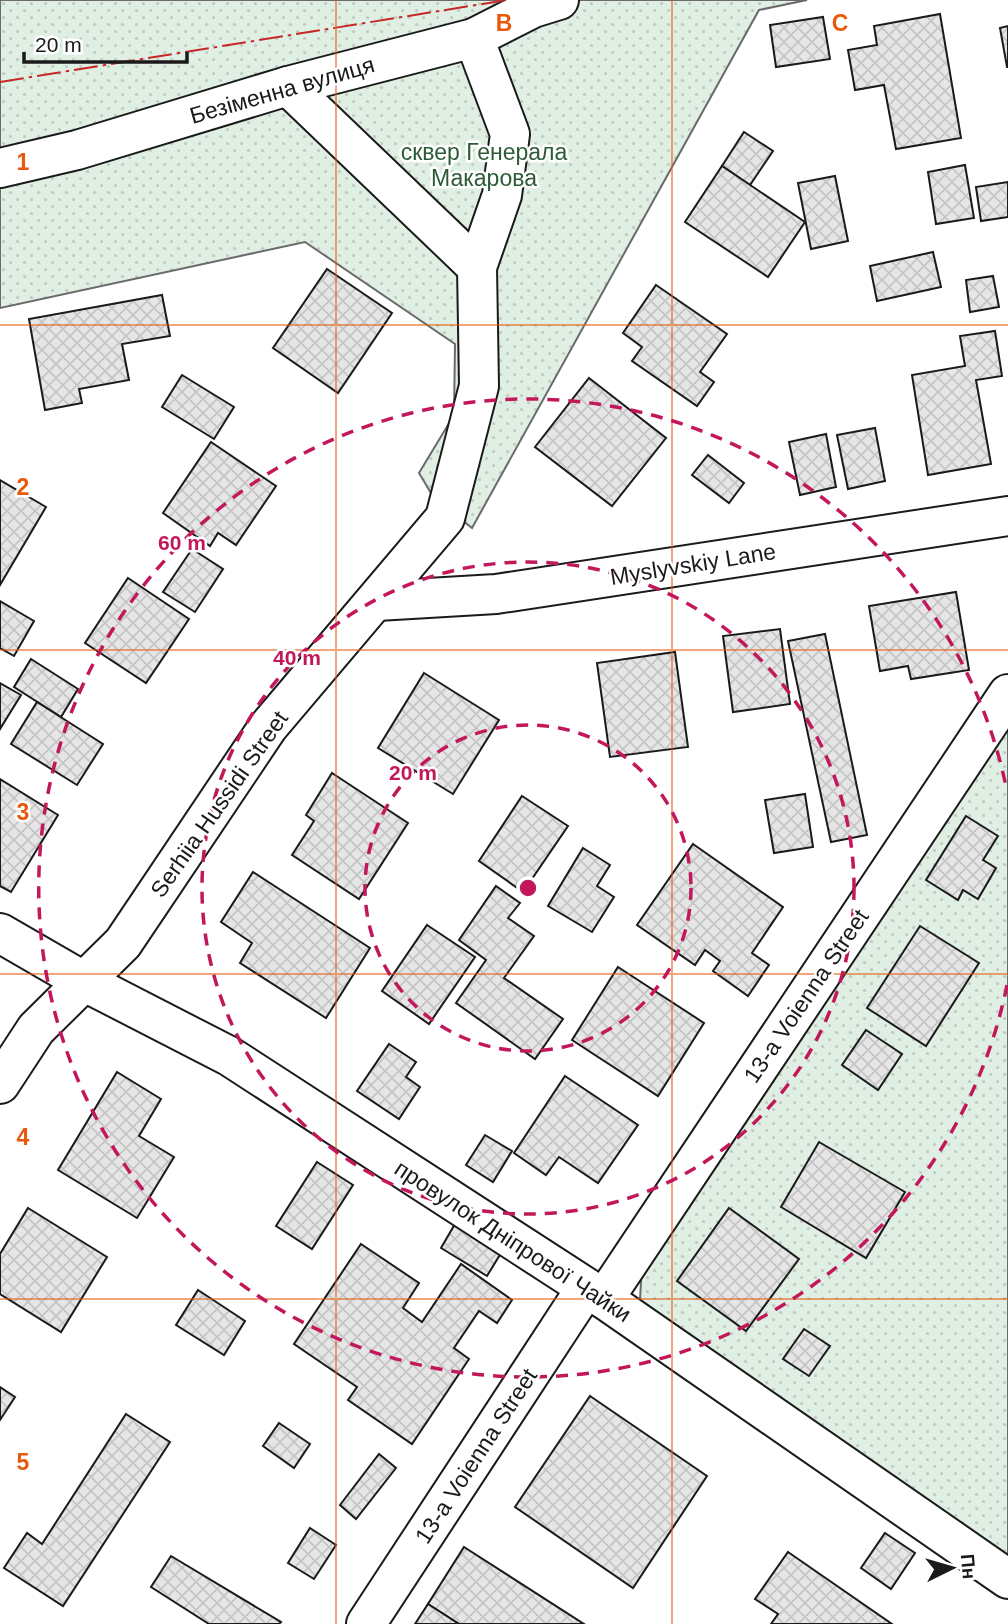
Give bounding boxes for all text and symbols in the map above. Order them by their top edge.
text: B [496,10,512,36]
text: C [832,10,848,36]
scale bar [24,21,187,65]
text: 20 m [35,33,82,56]
street label: Безіменна вулиця [187,51,377,129]
park label: сквер Генерала Макарова [401,139,567,191]
text: 1 [17,149,30,175]
text: 2 [17,474,29,500]
text: 60 m [158,531,206,554]
street label: Myslyvskiy Lane [608,538,778,590]
text: 40 m [273,646,321,669]
street label: Serhiia Hussidi Street [145,705,293,902]
text: 20 m [389,761,437,784]
text: 3 [17,799,29,825]
centre of rings [516,876,540,900]
street label: 13-a Voienna Street [738,904,874,1088]
text: 4 [17,1124,30,1150]
street label: провулок Дніпрової Чайки [390,1155,636,1327]
street label: 13-a Voienna Street [410,1363,543,1548]
text: 5 [17,1449,30,1475]
north arrow [917,1533,987,1603]
text: Пн [957,1553,980,1580]

